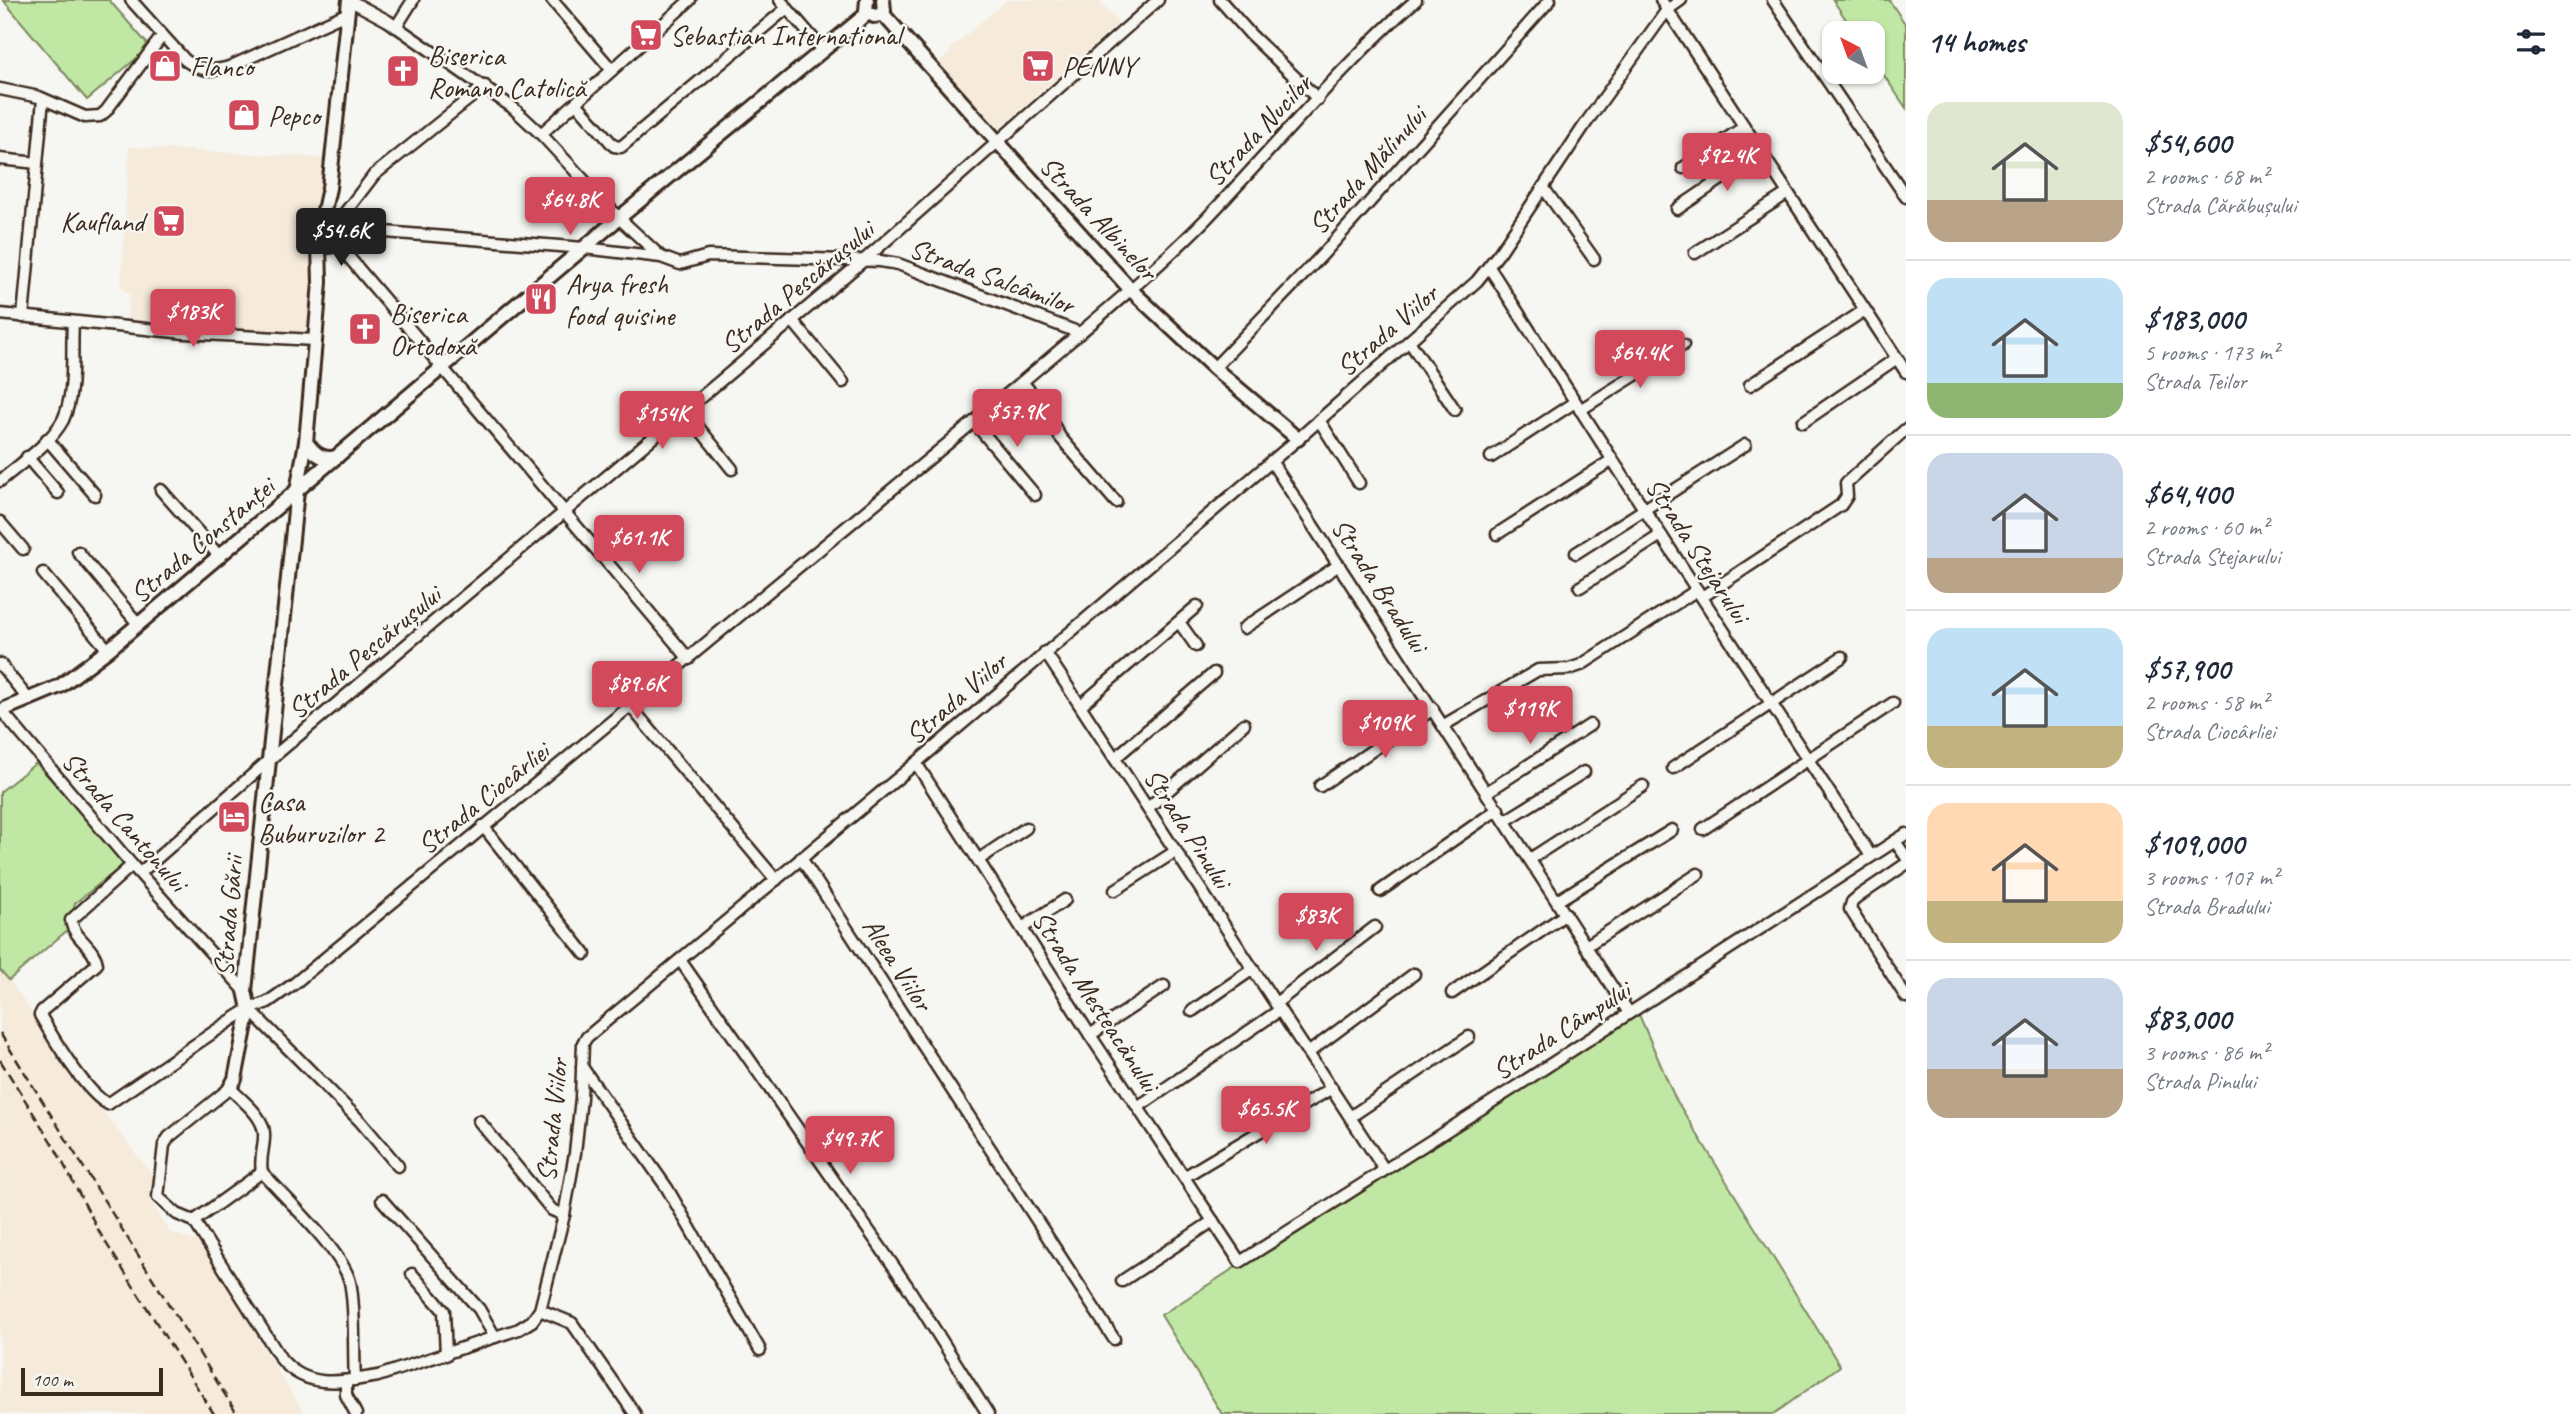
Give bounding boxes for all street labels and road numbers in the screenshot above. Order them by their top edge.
street label: Strada Nucilor [1197,65,1320,194]
street label: Strada Mălinului [1300,96,1436,241]
street label: Strada Albinelor [1032,148,1167,289]
street label: Strada Pescărușului [713,210,884,361]
street label: Strada Salcâmilor [905,230,1081,323]
street label: Strada Viilor [1329,275,1447,384]
street label: Strada Constanței [123,467,284,611]
street label: Strada Stejarului [1638,471,1760,632]
street label: Strada Bradului [1324,511,1438,662]
street label: Strada Pescărușului [280,575,451,726]
street label: Strada Viilor [898,643,1016,752]
street label: Strada Ciocârliei [410,732,559,862]
street label: Strada Cantonului [55,744,198,901]
street label: Strada Pinului [1136,761,1242,898]
street label: Strada Gării [205,850,251,978]
street label: Strada Mesteacănului [1024,904,1170,1101]
street label: Aleea Viilor [855,911,942,1019]
street label: Strada Câmpului [1486,970,1640,1087]
street label: Strada Viilor [528,1055,576,1183]

